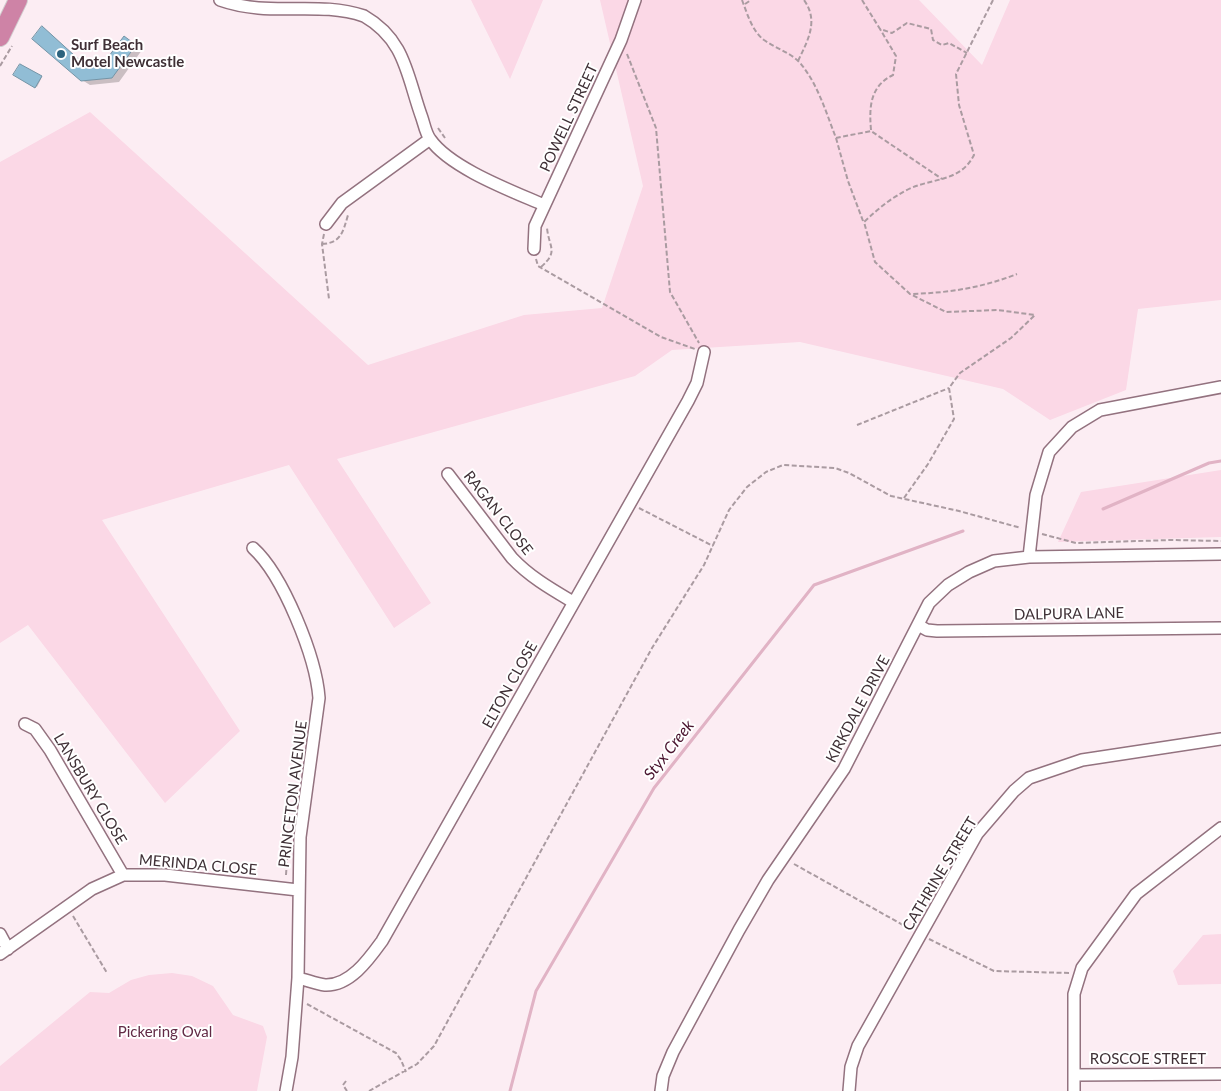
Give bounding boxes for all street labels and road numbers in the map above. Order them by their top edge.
street label: POWELL STREET [536,61,602,175]
street label: RAGAN CLOSE [460,467,536,559]
street label: DALPURA LANE [1014,604,1124,624]
street label: ELTON CLOSE [479,638,541,732]
street label: KIRKDALE DRIVE [822,652,894,766]
street label: PRINCETON AVENUE [275,720,311,868]
street label: LANSBURY CLOSE [50,730,130,848]
street label: CATHRINE STREET [899,814,981,934]
street label: MERINDA CLOSE [138,851,258,879]
street label: ROSCOE STREET [1090,1050,1206,1068]

